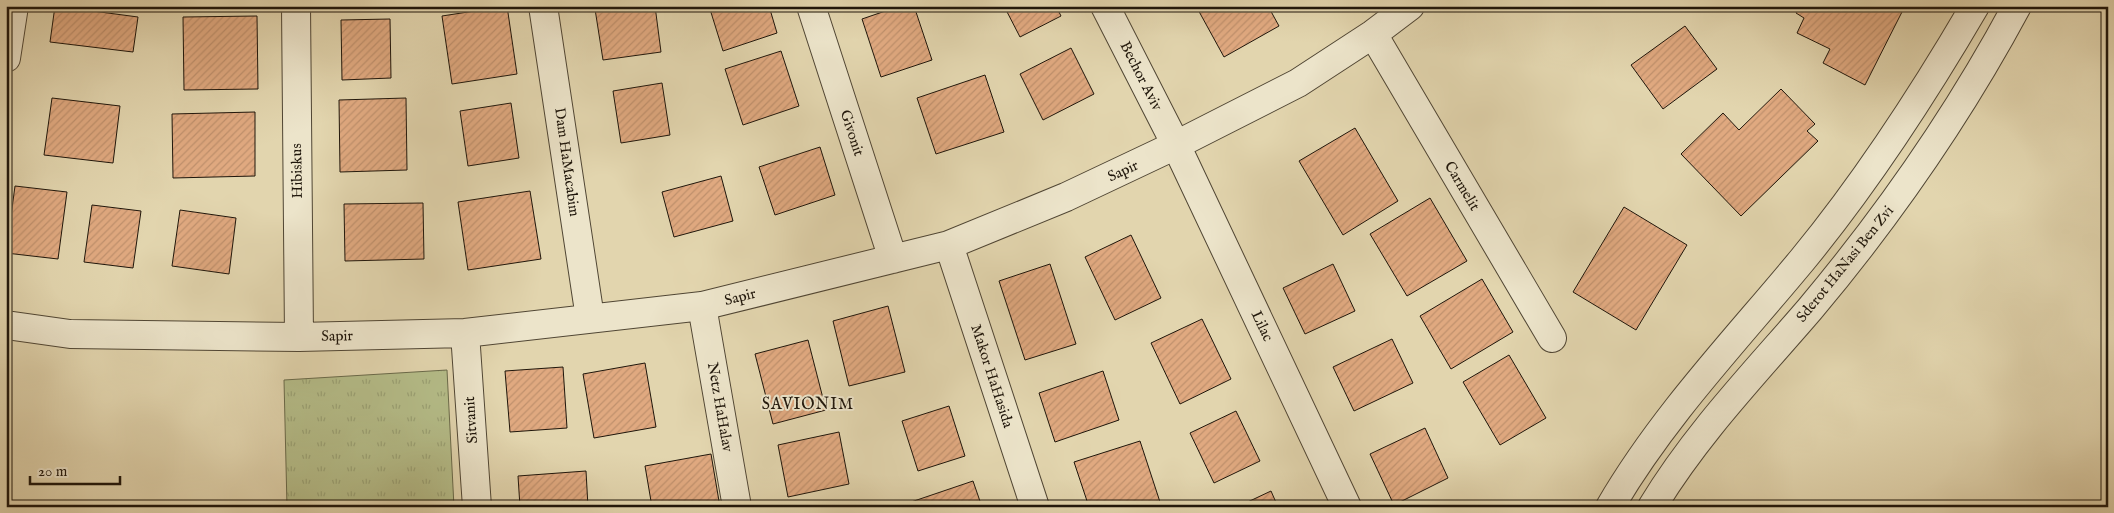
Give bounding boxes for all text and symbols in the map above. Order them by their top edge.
street label: Bechor Aviv [1115,38,1167,114]
street label: Dam HaMacabim [550,106,584,218]
street label: Givonit [836,107,868,159]
street label: Hibiskus [287,143,307,199]
street label: Sapir [1105,155,1142,186]
street label: Carmelit [1440,158,1484,214]
street label: Sderot HaNasi Ben Zvi [1792,202,1898,326]
street label: Sapir [722,284,758,310]
street label: Lilac [1247,308,1277,344]
street label: Makor HaHasida [966,322,1018,431]
street label: Sapir [321,326,354,346]
street label: Netz HaHalav [703,361,737,454]
district label: SAVIONIM [762,395,854,415]
street label: Sitvanit [460,396,482,444]
scale bar [30,453,120,485]
text: 20 m [38,462,68,481]

